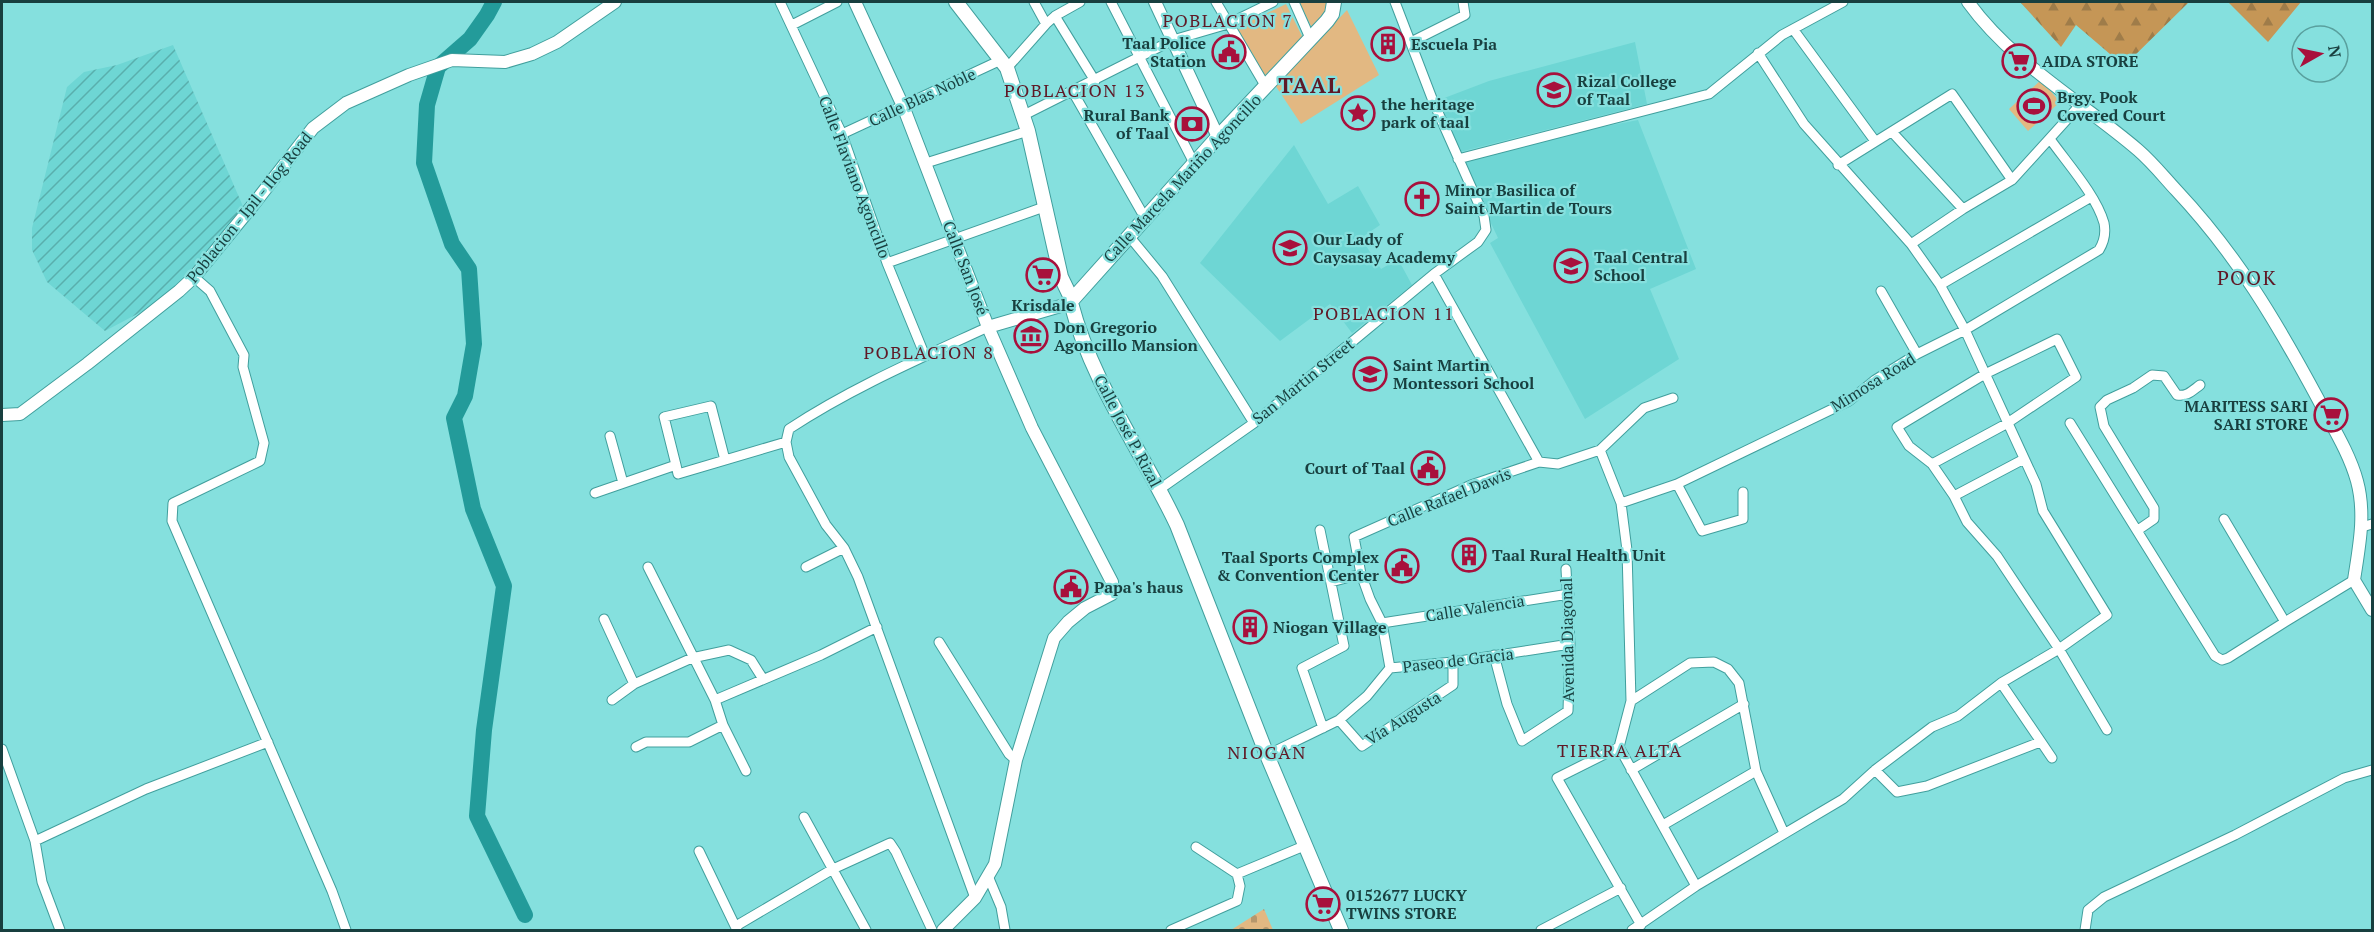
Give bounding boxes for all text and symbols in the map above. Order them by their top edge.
district label: POBLACION 7 [1163,8,1293,32]
north arrow [2290,24,2350,84]
building icon: Escuela Pia [1370,26,1406,62]
place label: Taal Police Station [1122,32,1207,72]
place label: Escuela Pia [1411,33,1497,55]
public building icon: Taal Police Station [1211,34,1247,70]
supermarket icon: AIDA STORE [2001,43,2037,79]
text: N [2323,44,2347,59]
place label: AIDA STORE [2042,50,2139,72]
street label: Calle Blas Noble [865,63,979,131]
district label: TAAL [1278,70,1342,99]
place label: Rizal College of Taal [1577,70,1677,110]
school or university icon: Rizal College of Taal [1536,72,1572,108]
district label: POBLACION 13 [1004,78,1146,102]
place label: Brgy. Pook Covered Court [2057,86,2166,126]
sports icon: Brgy. Pook Covered Court [2016,88,2052,124]
street label: Calle Marcela Mariño Agoncillo [1098,89,1266,267]
street label: Calle Flaviano Agoncillo [814,93,896,262]
place label: the heritage park of taal [1381,93,1475,133]
place icon: the heritage park of taal [1340,95,1376,131]
place label: Rural Bank of Taal [1084,104,1170,144]
bank icon: Rural Bank of Taal [1174,106,1210,142]
street label: Poblacion - Ipil - Ilog Road [181,127,317,287]
place label: Minor Basilica of Saint Martin de Tours [1445,179,1612,219]
church icon: Minor Basilica of Saint Martin de Tours [1404,181,1440,217]
street label: Calle San José [938,218,994,318]
place label: Our Lady of Caysasay Academy [1313,228,1455,268]
school or university icon: Our Lady of Caysasay Academy [1272,230,1308,266]
place label: Taal Central School [1594,246,1688,286]
school or university icon: Taal Central School [1553,248,1589,284]
supermarket icon: Krisdale [1025,257,1061,293]
district label: POOK [2217,264,2277,291]
place label: Krisdale [1011,294,1075,316]
district label: POBLACION 11 [1313,301,1455,325]
place label: Don Gregorio Agoncillo Mansion [1054,316,1199,356]
museum icon: Don Gregorio Agoncillo Mansion [1013,318,1049,354]
street label: San Martin Street [1248,333,1359,429]
district label: POBLACION 8 [864,340,994,364]
street label: Mimosa Road [1826,347,1920,417]
place label: Saint Martin Montessori School [1393,354,1534,394]
school or university icon: Saint Martin Montessori School [1352,356,1388,392]
street label: Calle José P. Rizal [1089,371,1167,491]
place label: MARITESS SARI SARI STORE [2184,395,2308,435]
supermarket icon: MARITESS SARI SARI STORE [2313,397,2349,433]
public building icon: Court of Taal [1410,450,1446,486]
place label: Court of Taal [1305,457,1405,479]
street label: Calle Rafael Dawis [1384,462,1514,532]
building icon: Taal Rural Health Unit [1451,537,1487,573]
place label: Taal Rural Health Unit [1492,544,1666,566]
place label: Taal Sports Complex & Convention Center [1216,546,1379,586]
public building icon: Taal Sports Complex & Convention Center [1384,548,1420,584]
public building icon: Papa's haus [1053,569,1089,605]
place label: Papa's haus [1094,576,1183,598]
street label: Avenida Diagonal [1555,577,1579,703]
street label: Calle Valencia [1424,589,1526,627]
building icon: Niogan Village [1232,609,1268,645]
place label: Niogan Village [1273,616,1387,638]
street label: Paseo de Gracia [1401,642,1515,678]
street label: Vía Augusta [1361,686,1445,750]
district label: TIERRA ALTA [1557,738,1683,762]
district label: NIOGAN [1227,740,1307,764]
place label: 0152677 LUCKY TWINS STORE [1346,884,1468,924]
supermarket icon: 0152677 LUCKY TWINS STORE [1305,886,1341,922]

